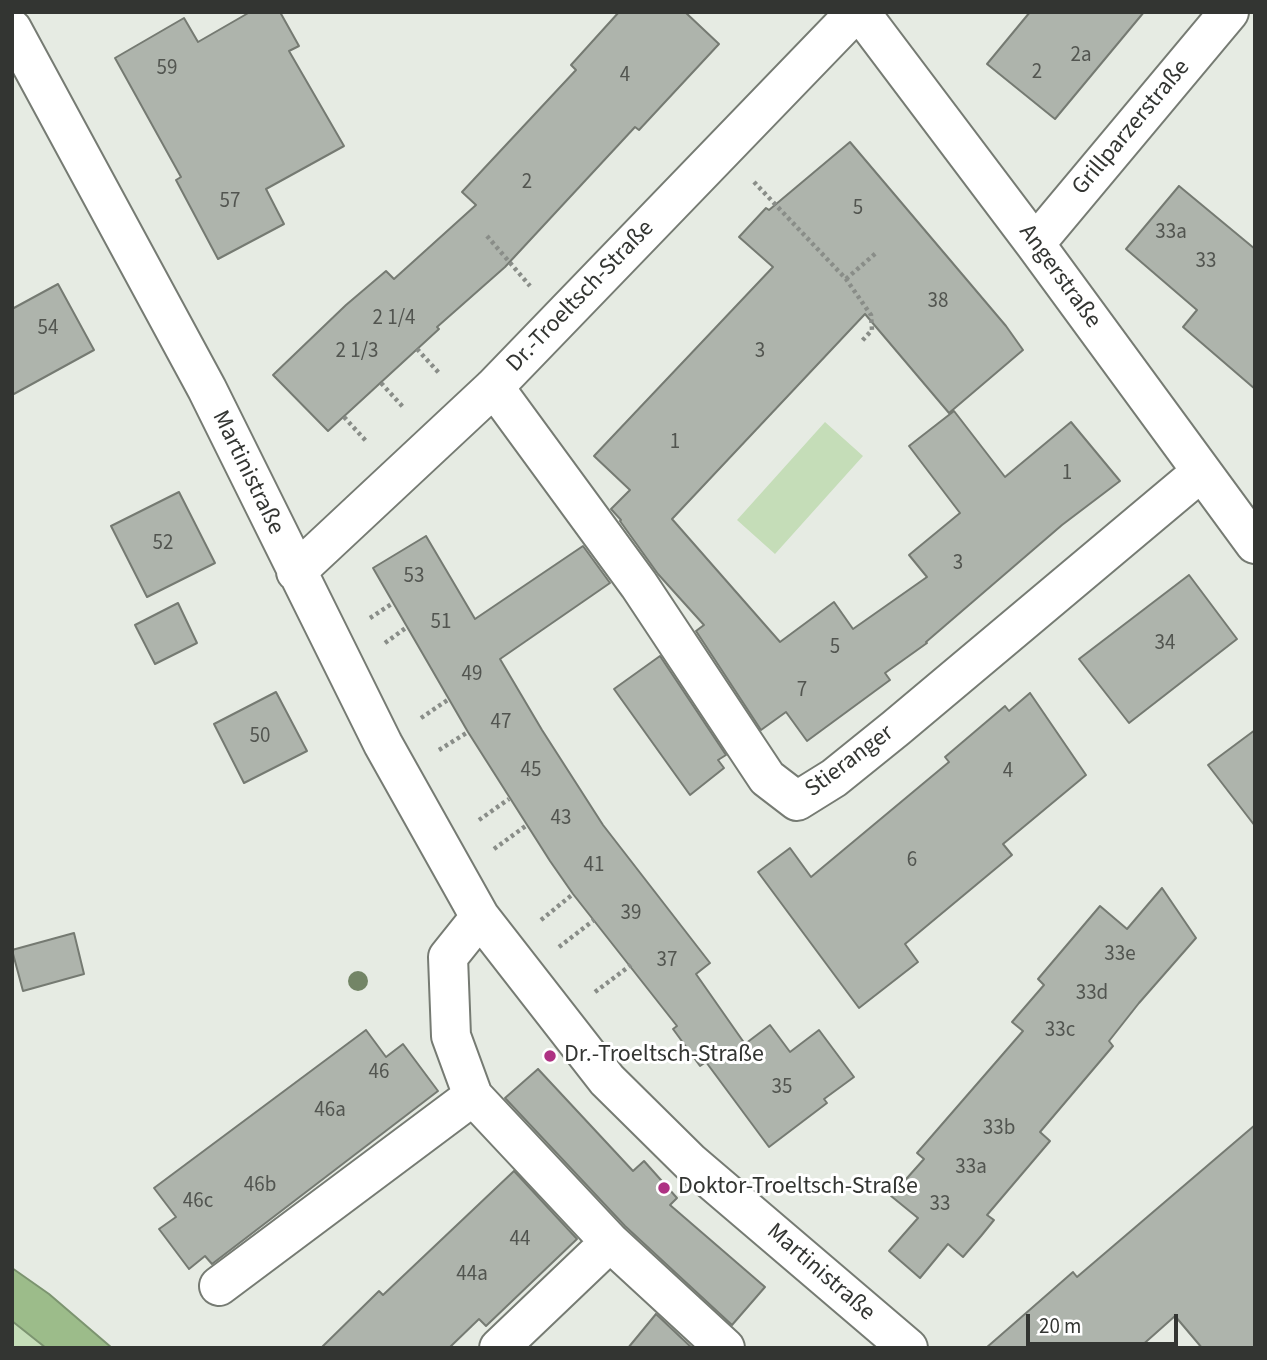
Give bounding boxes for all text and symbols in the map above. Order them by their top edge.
house number: 2a [1070,43,1092,69]
street label: Grillparzerstraße [1067,54,1197,202]
house number: 59 [157,56,177,82]
house number: 2 [1032,60,1042,86]
house number: 4 [620,63,630,89]
house number: 2 [522,170,532,196]
house number: 57 [220,189,240,215]
house number: 5 [853,196,863,222]
street label: Dr.-Troeltsch-Straße [501,215,661,379]
street label: Angerstraße [1012,219,1106,335]
house number: 33a [1155,220,1187,246]
house number: 33 [1196,249,1216,275]
house number: 38 [928,289,948,315]
house number: 2 1/4 [373,306,415,332]
house number: 54 [38,316,58,342]
house number: 2 1/3 [336,339,378,365]
house number: 3 [755,339,765,365]
street label: Martinistraße [205,406,289,540]
house number: 1 [670,430,680,456]
house number: 1 [1062,461,1072,487]
house number: 52 [153,531,173,557]
house number: 3 [953,551,963,577]
house number: 53 [404,564,424,590]
house number: 51 [431,610,451,636]
house number: 34 [1155,631,1175,657]
house number: 5 [830,635,840,661]
house number: 49 [462,662,482,688]
house number: 7 [797,678,807,704]
house number: 47 [491,710,511,736]
street label: Stieranger [800,719,900,805]
house number: 50 [250,724,270,750]
house number: 45 [521,758,541,784]
house number: 4 [1003,759,1013,785]
house number: 43 [551,806,571,832]
house number: 6 [907,848,917,874]
house number: 41 [584,853,604,879]
house number: 39 [621,901,641,927]
house number: 33e [1104,942,1136,968]
house number: 37 [657,948,677,974]
house number: 33d [1076,981,1108,1007]
house number: 33c [1045,1018,1075,1044]
place label: Dr.-Troeltsch-Straße [564,1042,764,1070]
marker: Dr.-Troeltsch-Straße [542,1048,558,1064]
house number: 46 [369,1060,389,1086]
house number: 35 [772,1075,792,1101]
house number: 46a [314,1098,346,1124]
house number: 33b [983,1116,1015,1142]
house number: 33a [955,1155,987,1181]
house number: 46b [244,1173,276,1199]
place label: Doktor-Troeltsch-Straße [678,1174,918,1202]
marker: Doktor-Troeltsch-Straße [656,1180,672,1196]
house number: 46c [183,1189,213,1215]
house number: 33 [930,1192,950,1218]
street label: Martinistraße [760,1218,880,1328]
house number: 44 [510,1227,530,1253]
house number: 44a [456,1262,488,1288]
scale bar [1029,1300,1181,1344]
text: 20 m [1039,1311,1081,1341]

